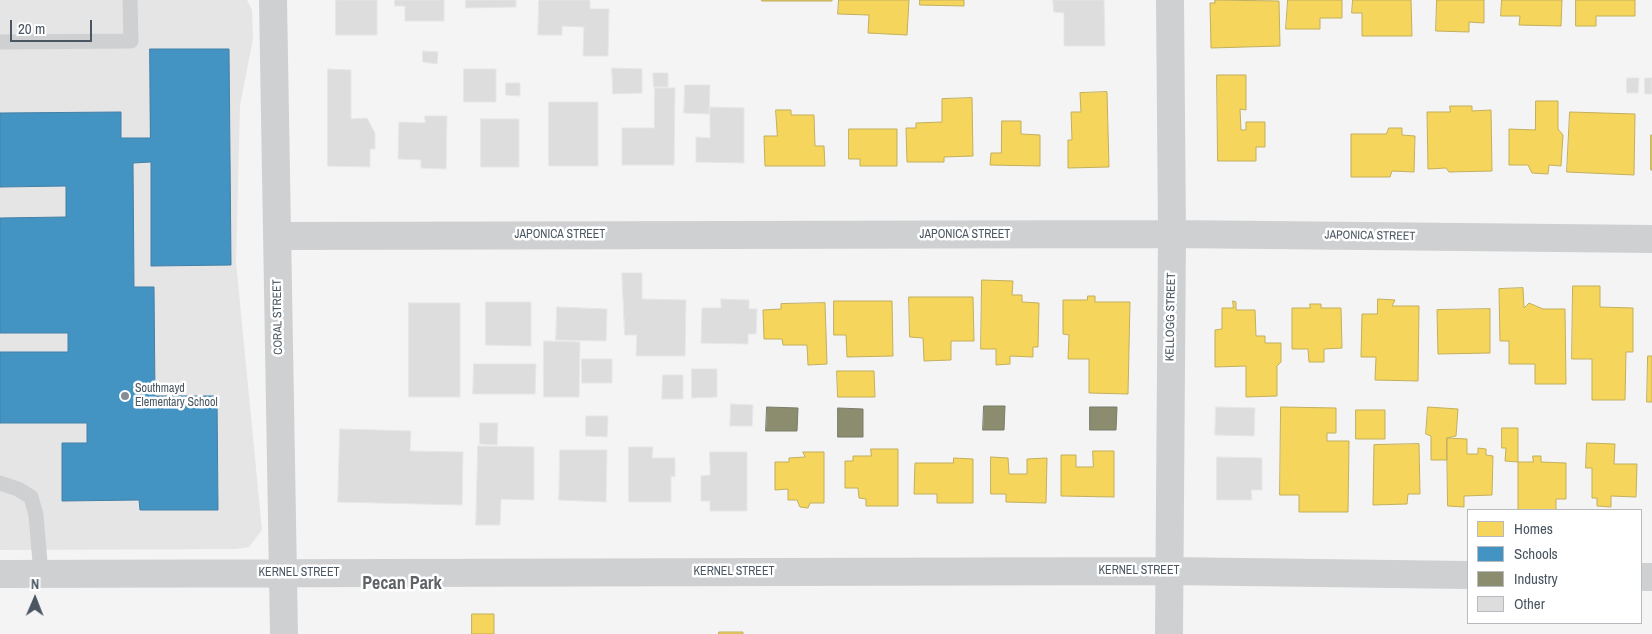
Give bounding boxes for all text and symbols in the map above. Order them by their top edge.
scale bar [12,10,95,42]
text: 20 m [18,18,45,39]
street label: JAPONICA STREET [515,228,605,242]
street label: JAPONICA STREET [920,228,1010,242]
street label: JAPONICA STREET [1324,228,1416,244]
street label: KELLOGG STREET [1163,273,1179,361]
street label: CORAL STREET [270,279,286,355]
place label: Southmayd Elementary School [135,382,218,410]
marker: Southmayd Elementary School [119,390,131,402]
legend [1467,509,1642,624]
text: Homes [1514,518,1553,539]
text: Schools [1514,543,1558,564]
street label: KERNEL STREET [1099,564,1179,578]
street label: KERNEL STREET [694,565,774,579]
street label: KERNEL STREET [259,566,339,580]
text: Industry [1514,568,1558,589]
district label: Pecan Park [362,573,442,595]
north arrow [10,574,60,624]
text: N [31,575,40,593]
text: Other [1514,593,1545,614]

